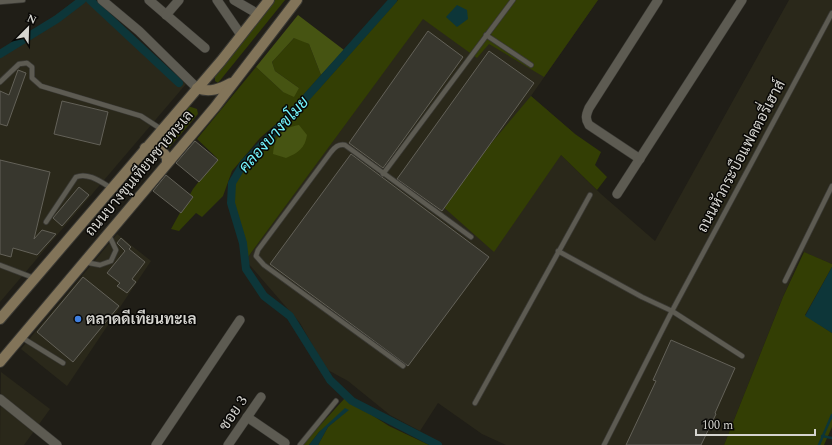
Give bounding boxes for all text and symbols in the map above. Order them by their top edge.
north arrow [8,8,48,48]
text: N [24,10,39,29]
street label: ถนนหัวกระบือแฟคตอรี่เฮาส์ [688,74,792,237]
water label: คลองบางขโมย [233,91,315,178]
street label: ถนนบางขุนเทียนชายทะเล [80,105,199,242]
place label: ตลาดดีเทียนทะเล [86,308,196,331]
marker: ตลาดดีเทียนทะเล [73,314,83,324]
street label: ซอย 3 [213,391,254,435]
scale bar [696,411,815,437]
text: 100 m [702,416,733,435]

